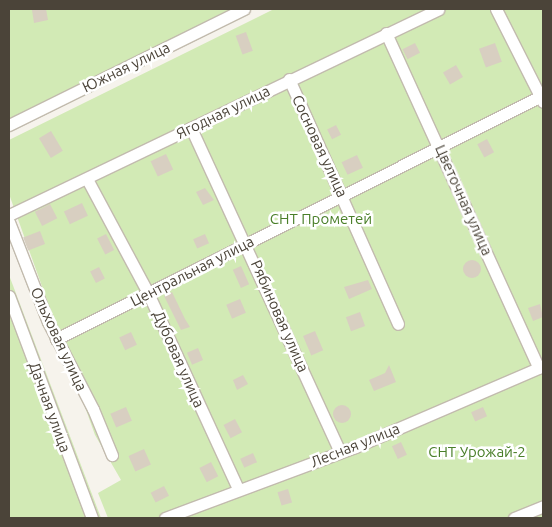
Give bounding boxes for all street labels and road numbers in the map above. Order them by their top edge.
street label: Южная улица [79,38,173,96]
street label: Ягодная улица [173,82,273,142]
street label: Сосновая улица [288,92,352,200]
street label: Цветочная улица [431,142,497,258]
street label: Центральная улица [127,232,257,310]
street label: Рябиновая улица [247,257,313,375]
street label: Ольховая улица [27,284,91,394]
street label: Дубовая улица [150,308,208,410]
street label: Дачная улица [25,359,75,455]
street label: Лесная улица [308,419,402,471]

